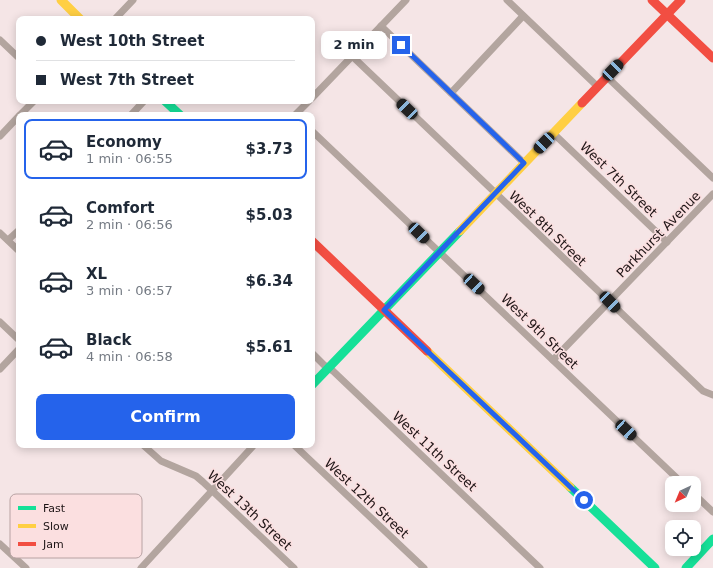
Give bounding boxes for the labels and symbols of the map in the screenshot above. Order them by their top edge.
callout: 2 min [321,31,387,59]
route end [392,36,410,54]
car [600,57,626,83]
car [394,96,420,122]
car [531,130,557,156]
street label: West 7th Street [577,139,660,220]
street label: West 8th Street [506,188,589,269]
street label: Parkhurst Avenue [613,188,703,281]
car [406,220,432,246]
car [461,271,487,297]
car [597,289,623,315]
street label: West 9th Street [498,291,581,372]
street label: West 11th Street [389,409,480,494]
car [613,417,639,443]
street label: West 12th Street [321,456,412,541]
street label: West 13th Street [204,468,295,553]
north arrow [665,476,701,512]
route start [575,491,593,509]
legend [10,494,142,558]
text: Fast [43,502,66,515]
text: Slow [43,520,69,533]
text: Jam [42,538,64,551]

